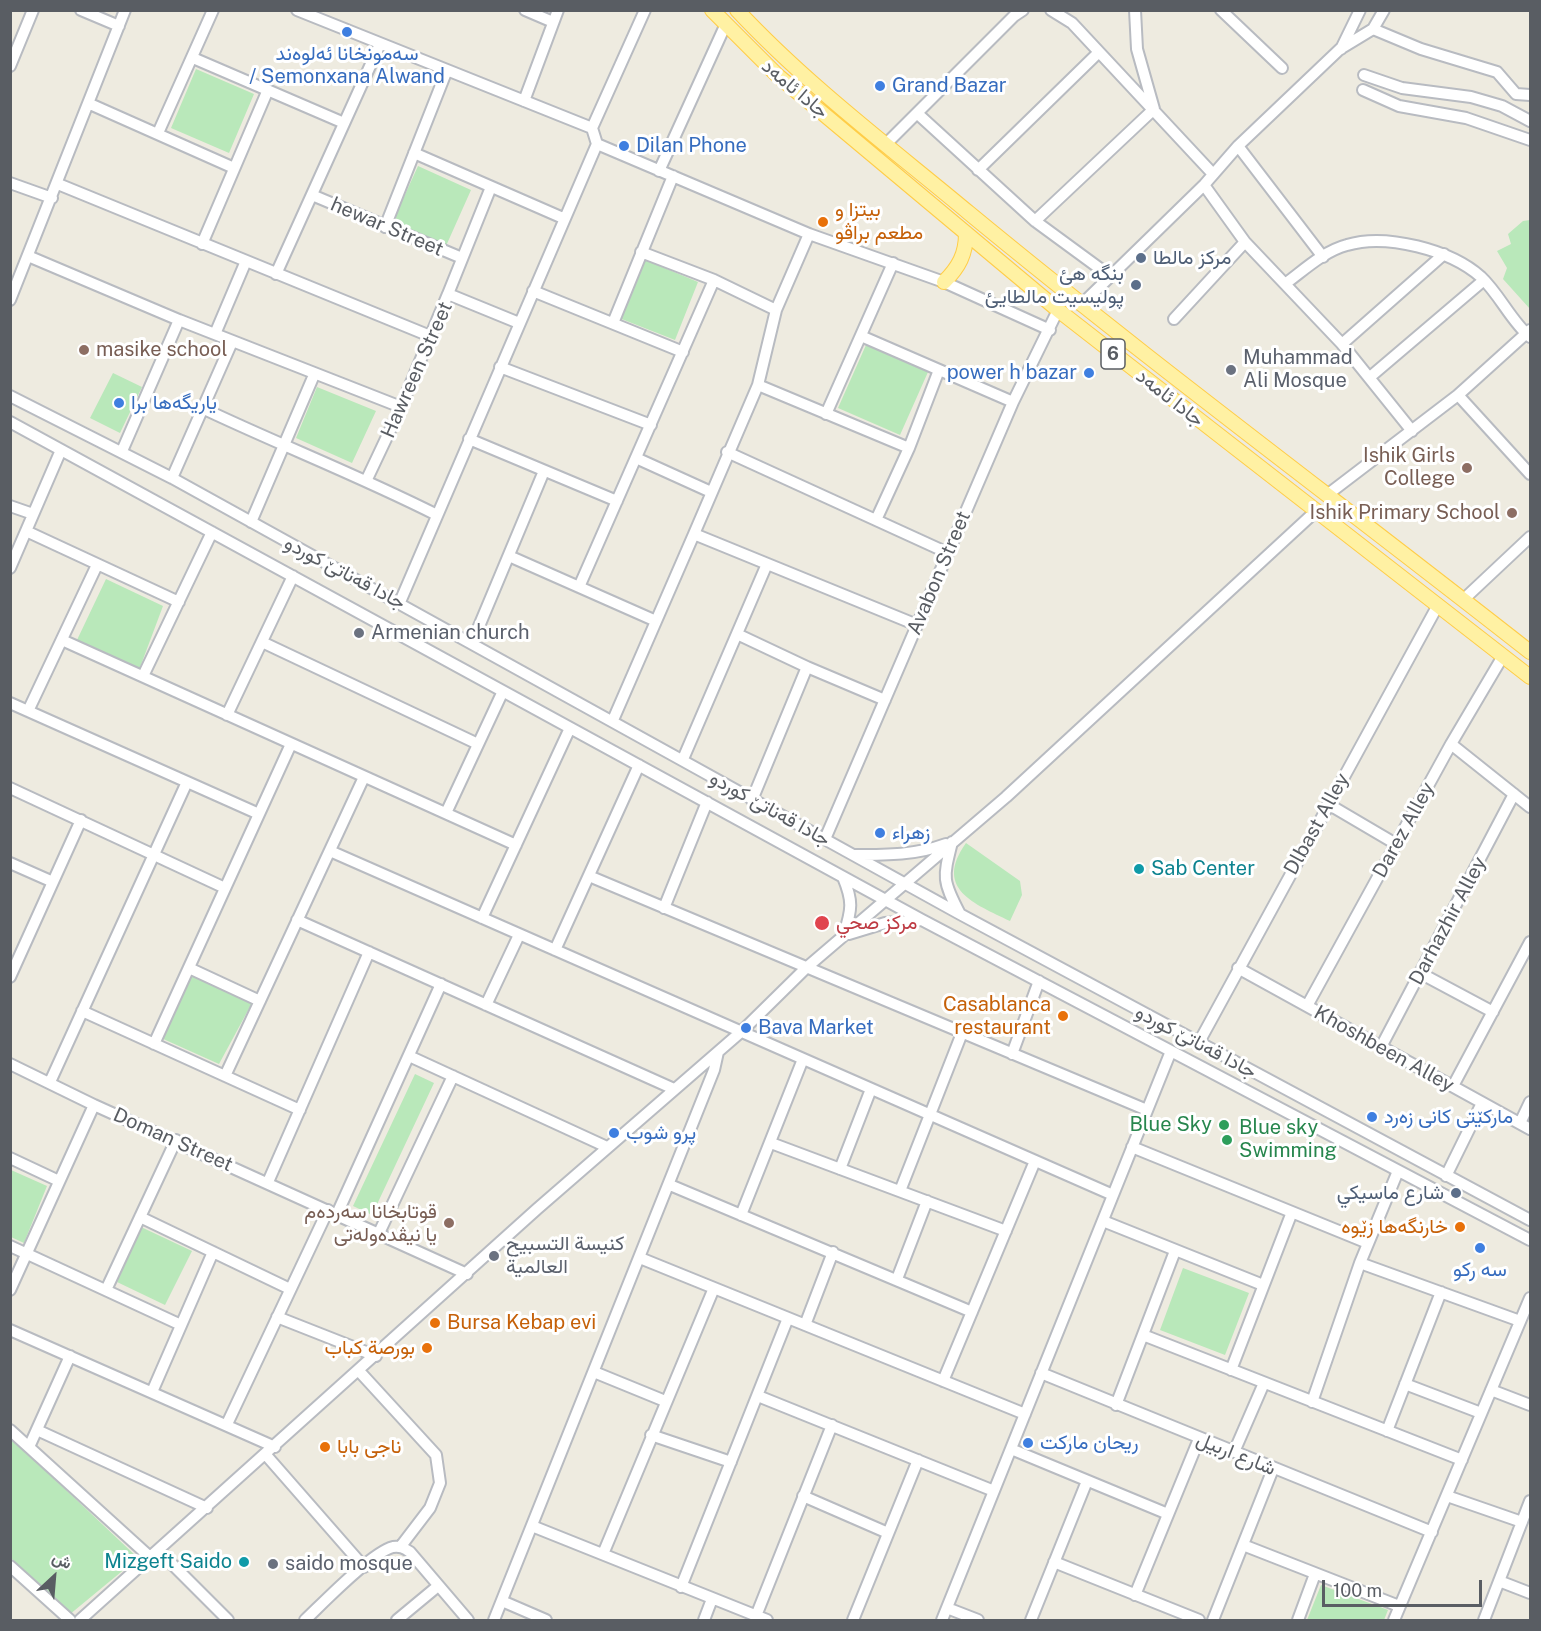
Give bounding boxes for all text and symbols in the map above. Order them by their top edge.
marker: سەمونخانا ئەلوەند / Semonxana Alwand [340,25,354,39]
place label: سەمونخانا ئەلوەند / Semonxana Alwand [249,42,445,89]
street label: جادا ئامەد [757,54,833,124]
place label: Grand Bazar [892,74,1007,98]
marker: Grand Bazar [873,79,887,93]
place label: Dilan Phone [636,134,747,158]
marker: Dilan Phone [617,139,631,153]
street label: hewar Street [327,192,447,262]
place label: بيتزا و مطعم براڤو [835,198,923,245]
marker: بيتزا و مطعم براڤو [816,215,830,229]
place label: مركز مالطا [1153,246,1231,270]
marker: مركز مالطا [1134,251,1148,265]
place label: بنگه هئ پوليسيت مالطايئ [985,262,1124,309]
marker: بنگه هئ پوليسيت مالطايئ [1129,278,1143,292]
street label: Hawreen Street [376,298,458,442]
place label: masike school [96,338,227,362]
road number: 6 [1101,339,1125,369]
marker: masike school [77,343,91,357]
place label: Muhammad Ali Mosque [1243,346,1353,393]
place label: power h bazar [947,361,1077,385]
marker: Muhammad Ali Mosque [1224,363,1238,377]
street label: جادا ئامەد [1131,364,1209,432]
marker: power h bazar [1082,366,1096,380]
place label: یاریگەھا برا [131,391,217,415]
marker: یاریگەھا برا [112,396,126,410]
place label: Ishik Girls College [1363,444,1455,491]
marker: Ishik Girls College [1460,461,1474,475]
place label: Ishik Primary School [1310,501,1500,525]
marker: Ishik Primary School [1505,506,1519,520]
street label: Avabon Street [902,508,976,638]
street label: جادا قەناتێ کوردو [280,531,410,615]
place label: Armenian church [371,621,530,645]
marker: Armenian church [352,626,366,640]
street label: جادا قەناتێ کوردو [706,766,834,852]
street label: Dlbast Alley [1279,769,1355,879]
street label: Darez Alley [1368,778,1440,882]
place label: زهراء [892,821,930,845]
marker: زهراء [873,826,887,840]
street label: Darhazhir Alley [1404,853,1492,989]
place label: Sab Center [1151,857,1255,881]
marker: Sab Center [1132,862,1146,876]
place label: مركز صحي [836,911,917,935]
marker: مركز صحي [813,914,831,932]
place label: Casablanca restaurant [943,993,1051,1040]
street label: جادا قەناتێ کوردو [1131,1000,1261,1084]
street label: Khoshbeen Alley [1310,1001,1458,1097]
marker: Casablanca restaurant [1056,1009,1070,1023]
place label: Bava Market [758,1016,874,1040]
marker: Bava Market [739,1021,753,1035]
street label: Doman Street [110,1103,236,1177]
place label: مارکێتی کانی زەرد [1384,1105,1513,1129]
marker: مارکێتی کانی زەرد [1365,1110,1379,1124]
place label: Blue Sky [1129,1113,1212,1137]
place label: Blue sky Swimming [1239,1116,1337,1163]
marker: Blue Sky [1217,1118,1231,1132]
place label: پرو شوب [626,1121,696,1145]
marker: پرو شوب [607,1126,621,1140]
marker: Blue sky Swimming [1220,1133,1234,1147]
place label: شارع ماسيكي [1337,1181,1444,1205]
marker: شارع ماسيكي [1449,1186,1463,1200]
place label: قوتابخانا سەردەم یا نیڤدەولەتی [304,1200,437,1247]
place label: خارنگەها زێوە [1341,1215,1448,1239]
marker: قوتابخانا سەردەم یا نیڤدەولەتی [442,1216,456,1230]
marker: خارنگەها زێوە [1453,1220,1467,1234]
place label: كنيسة التسبيح العالمية [506,1232,624,1279]
marker: سه ركو [1473,1241,1487,1255]
marker: كنيسة التسبيح العالمية [487,1249,501,1263]
place label: سه ركو [1453,1258,1507,1282]
place label: Bursa Kebap evi [447,1311,596,1335]
marker: Bursa Kebap evi [428,1316,442,1330]
place label: بورصة كباب [324,1336,415,1360]
marker: بورصة كباب [420,1341,434,1355]
street label: شارع اربيل [1193,1427,1279,1481]
place label: ريحان ماركت [1040,1431,1139,1455]
place label: ناجى بابا [337,1435,401,1459]
marker: ريحان ماركت [1021,1436,1035,1450]
marker: ناجى بابا [318,1440,332,1454]
north arrow [24,1547,84,1607]
text: ش [49,1548,75,1573]
place label: Mizgeft Saido [104,1550,232,1574]
place label: saido mosque [285,1552,413,1576]
marker: Mizgeft Saido [237,1555,251,1569]
marker: saido mosque [266,1557,280,1571]
scale bar [1325,1568,1486,1606]
text: 100 m [1333,1580,1382,1601]

